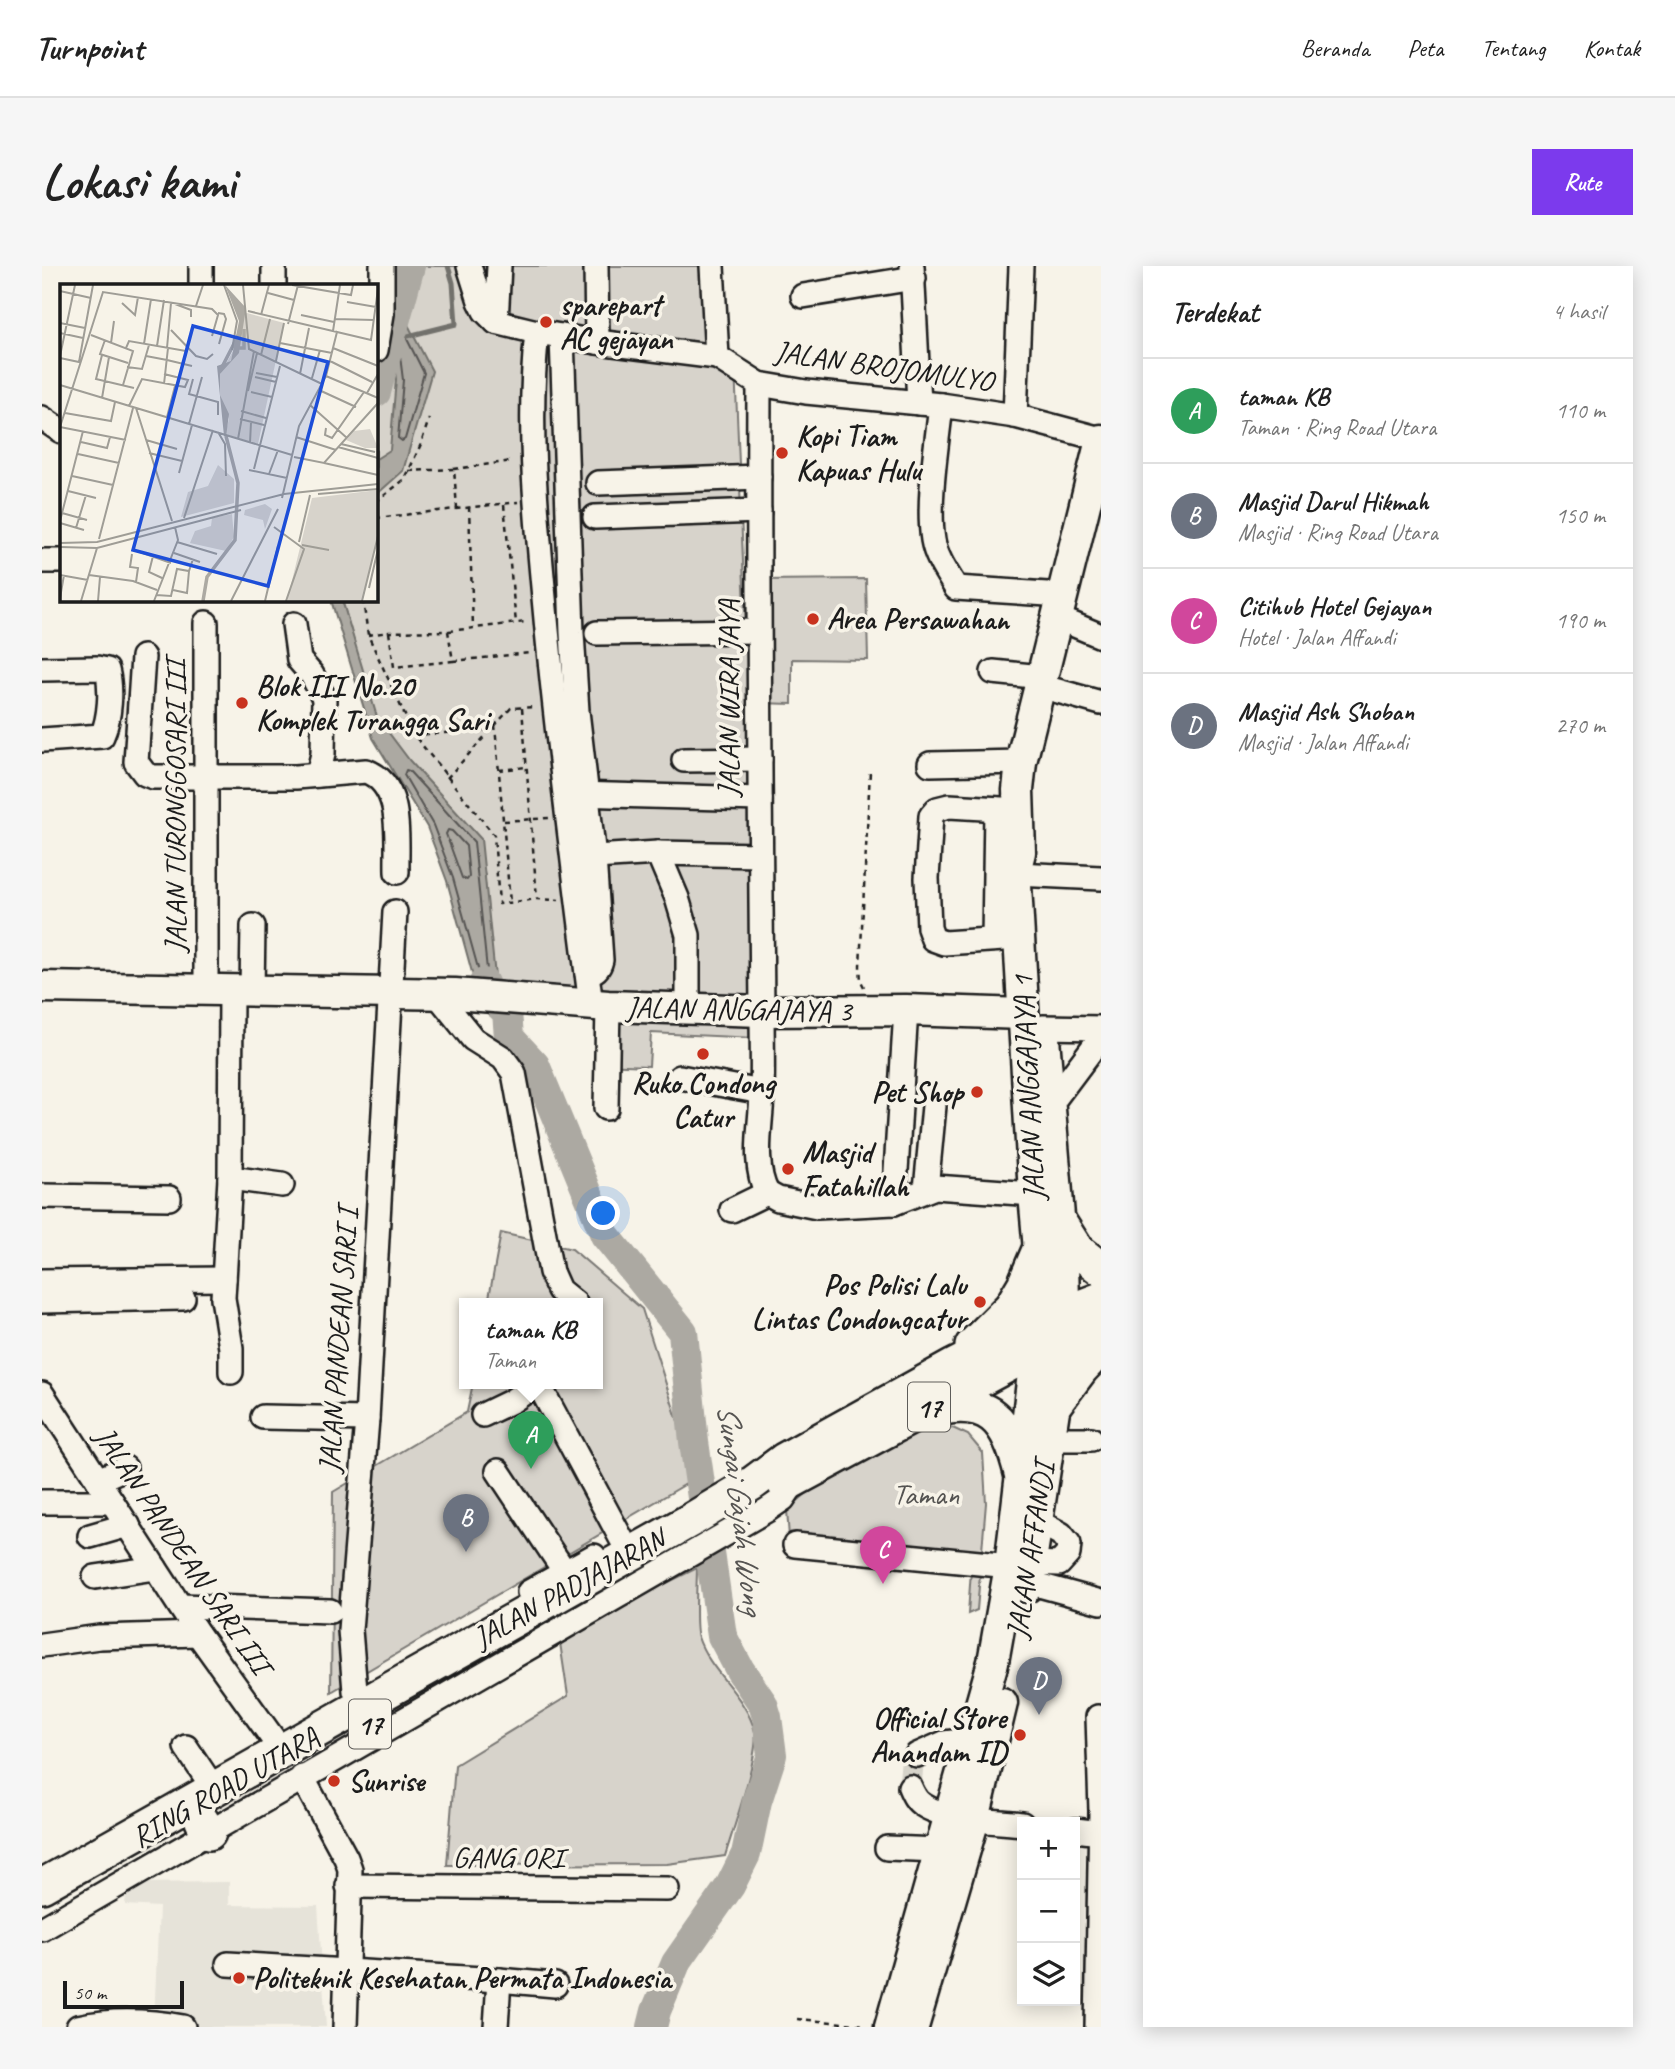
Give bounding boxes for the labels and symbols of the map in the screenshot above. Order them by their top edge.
inset map [60,284,378,602]
place label: sparepart AC gejayan [560,286,674,358]
marker: sparepart AC gejayan [538,314,554,330]
street label: JALAN BROJOMULYO [771,332,999,401]
place label: Kopi Tiam Kapuas Hulu [796,417,924,489]
marker: Kopi Tiam Kapuas Hulu [774,445,790,461]
street label: JALAN WIRA JAYA [709,598,747,799]
place label: Area Persawahan [827,600,1011,638]
marker: Area Persawahan [805,611,821,627]
street label: JALAN TURONGGOSARI III [156,653,194,954]
place label: Blok III No.20 Komplek Turangga Sari [256,667,493,739]
marker: Blok III No.20 Komplek Turangga Sari [234,695,250,711]
street label: JALAN ANGGAJAYA 1 [1003,973,1053,1204]
street label: JALAN ANGGAJAYA 3 [624,988,855,1030]
marker: Ruko Condong Catur [695,1046,711,1062]
place label: Ruko Condong Catur [631,1064,778,1136]
place label: Pet Shop [871,1073,966,1111]
marker: Pet Shop [969,1084,985,1100]
place label: Masjid Fatahillah [802,1133,910,1205]
marker: Masjid Fatahillah [780,1161,796,1177]
your location [586,1196,620,1230]
street label: JALAN PANDEAN SARI I [310,1200,367,1476]
place label: Pos Polisi Lalu Lintas Condongcatur [752,1266,969,1338]
marker: Pos Polisi Lalu Lintas Condongcatur [972,1294,988,1310]
road number: 17 [908,1382,950,1432]
water label: Sungai Gajah Wong [708,1402,775,1621]
pin: A [508,1411,554,1469]
street label: JALAN PANDEAN SARI III [85,1418,284,1686]
street label: JALAN AFFANDI [997,1453,1064,1643]
park label: Taman [893,1475,960,1513]
pin: B [443,1494,489,1552]
street label: JALAN PADJAJARAN [465,1518,675,1657]
pin: C [860,1526,906,1584]
pin: D [1016,1657,1062,1715]
place label: Official Store Anandam ID [871,1699,1009,1771]
road number: 17 [349,1700,391,1748]
street label: RING ROAD UTARA [125,1718,326,1856]
marker: Official Store Anandam ID [1012,1727,1028,1743]
place label: Sunrise [348,1762,426,1800]
marker: Sunrise [326,1773,342,1789]
street label: GANG ORI [452,1838,570,1876]
place label: Politeknik Kesehatan Permata Indonesia [253,1959,673,1997]
marker: Politeknik Kesehatan Permata Indonesia [231,1970,247,1986]
scale bar [63,1978,184,2010]

